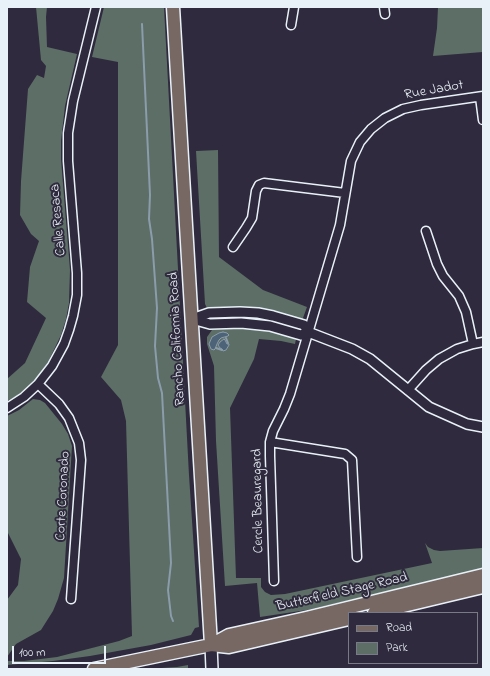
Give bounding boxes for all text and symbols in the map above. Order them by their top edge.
street label: Rue Jadot [403,78,465,104]
street label: Calle Resaca [47,183,71,257]
street label: Rancho California Road [166,272,190,406]
street label: Cercle Beauregard [250,449,268,553]
street label: Corte Coronado [53,451,75,541]
street label: Butterfield Stage Road [275,570,409,616]
legend [348,612,478,664]
text: Road [386,619,412,637]
scale bar [14,638,108,664]
text: Park [386,639,408,657]
text: 100 m [19,644,46,662]

